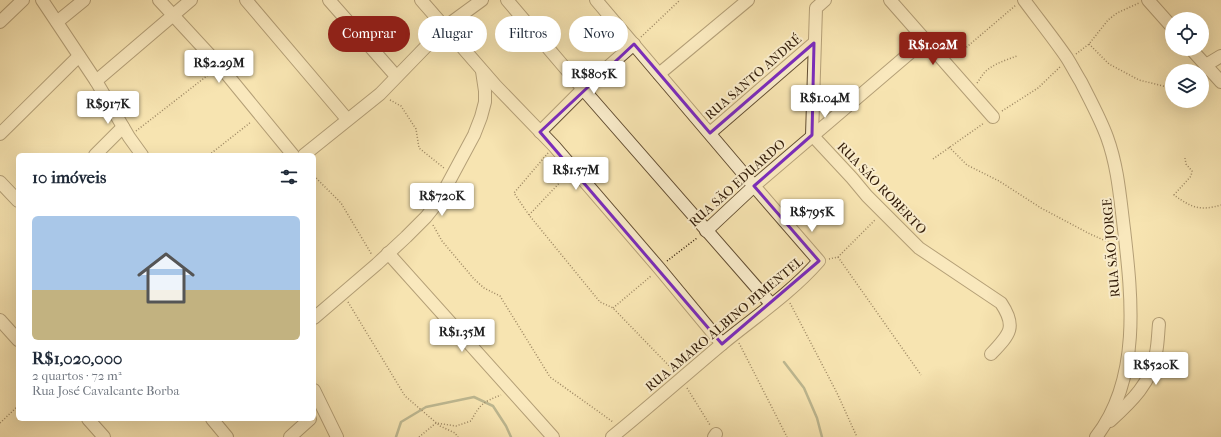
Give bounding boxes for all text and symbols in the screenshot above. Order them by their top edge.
map controls [1165,12,1209,108]
button: locate [1165,12,1209,56]
chip: Comprar [328,16,410,52]
chip: Alugar [418,16,487,52]
chip: Filtros [495,16,561,52]
chip: Novo [569,16,628,52]
street label: RUA SANTO ANDRÉ [702,31,804,123]
pin: R$1.02M [896,32,970,66]
text: R$1.02M [908,37,958,52]
pin: R$2.29M [182,50,256,84]
text: R$2.29M [193,55,245,70]
pin: R$805K [561,61,627,95]
button: layers [1165,64,1209,108]
text: R$805K [571,66,617,81]
pin: R$1.04M [788,85,862,119]
text: R$1.04M [800,90,850,105]
pin: R$917K [75,91,141,125]
text: R$917K [86,96,130,111]
street label: RUA SÃO EDUARDO [686,136,788,230]
street label: RUA SÃO ROBERTO [834,139,930,237]
pin: R$1.57M [539,157,613,191]
text: R$1.57M [553,162,599,177]
icon: filters [278,166,300,188]
text: 10 imóveis [32,167,106,187]
pin: R$720K [409,183,475,217]
text: R$720K [419,188,465,203]
street label: RUA SÃO JORGE [1099,198,1123,298]
pin: R$795K [779,199,845,233]
text: R$795K [790,204,834,219]
icon: home [130,242,202,314]
street label: RUA AMARO ALBINO PIMENTEL [642,254,806,394]
pin: R$1.35M [425,319,499,353]
text: R$1.35M [439,324,485,339]
text: R$1,020,000 [32,348,122,368]
pin: R$520K [1123,352,1189,386]
text: R$520K [1133,357,1179,372]
text: 2 quartos · 72 m² [32,368,122,383]
text: Rua José Cavalcante Borba [32,383,179,398]

